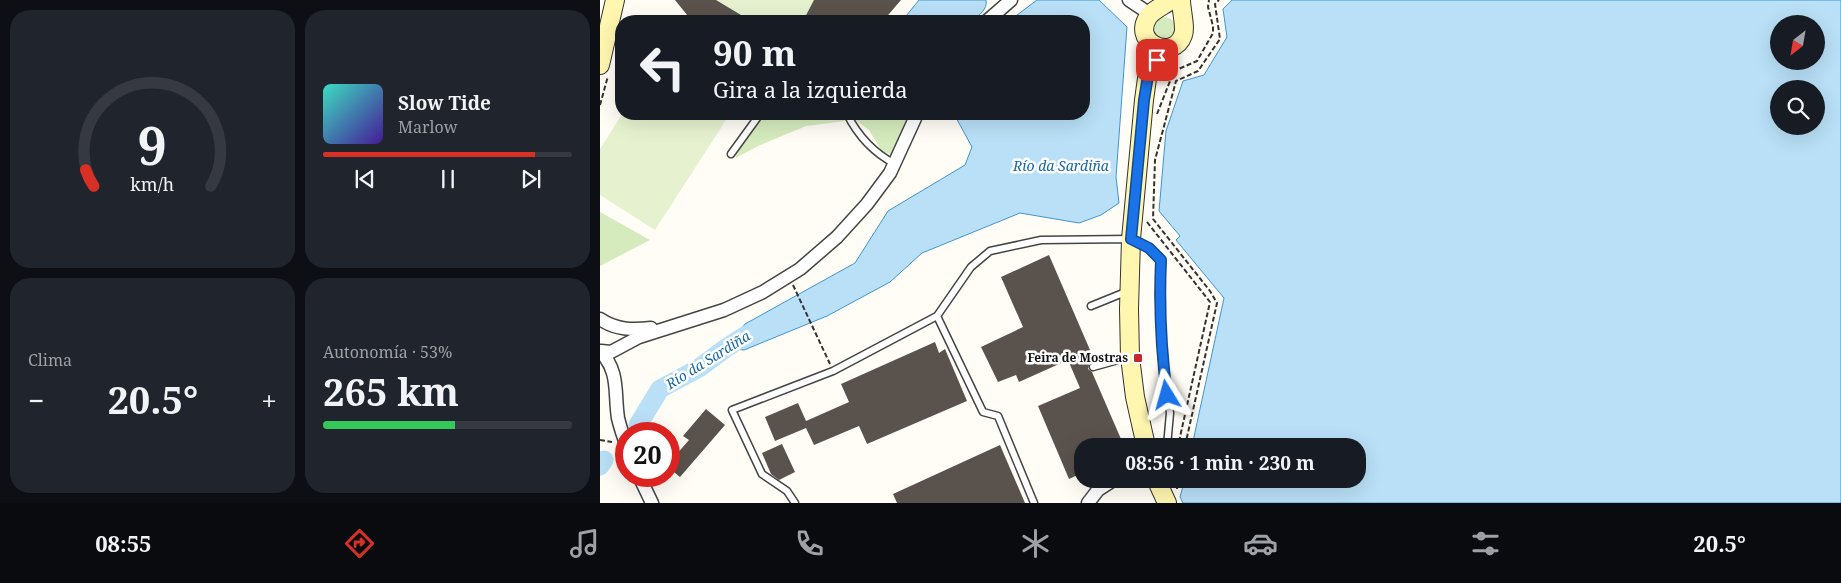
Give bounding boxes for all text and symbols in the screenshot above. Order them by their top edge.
north arrow [1770,15,1825,70]
map controls [1770,15,1825,135]
text: 90 m [713,29,796,76]
icon: left [630,35,695,100]
pin [1136,39,1178,81]
icon: arrive [1143,46,1171,74]
text: Gira a la izquierda [713,74,908,104]
button: search [1770,80,1825,135]
text: Slow Tide [398,90,491,116]
text: 9 [138,109,167,180]
text: Marlow [398,116,458,138]
water label: Río da Sardiña [1012,156,1110,175]
icon: previous [351,165,379,193]
icon: pause [434,165,462,193]
icon: next [517,165,545,193]
text: km/h [131,172,174,196]
water label: Río da Sardiña [661,326,754,394]
text: Autonomía · 53% [323,341,452,363]
text: Clima [28,349,72,371]
place label: Feira de Mostras [1027,349,1128,366]
marker: Feira de Mostras [1132,352,1144,364]
text: 265 km [323,365,459,417]
position arrow [1140,368,1192,420]
text: 20.5° [107,373,198,425]
text: − [28,381,44,419]
text: + [261,381,277,419]
speed limit sign: 20 [615,422,680,487]
text: 08:56 · 1 min · 230 m [1125,450,1315,476]
icon: directions [342,526,377,561]
icon: music [567,526,602,561]
icon: phone [792,526,827,561]
icon: climate [1018,526,1053,561]
icon: car [1243,526,1278,561]
icon: filters [1468,526,1503,561]
text: 08:55 [95,528,152,558]
text: 20.5° [1693,528,1746,558]

